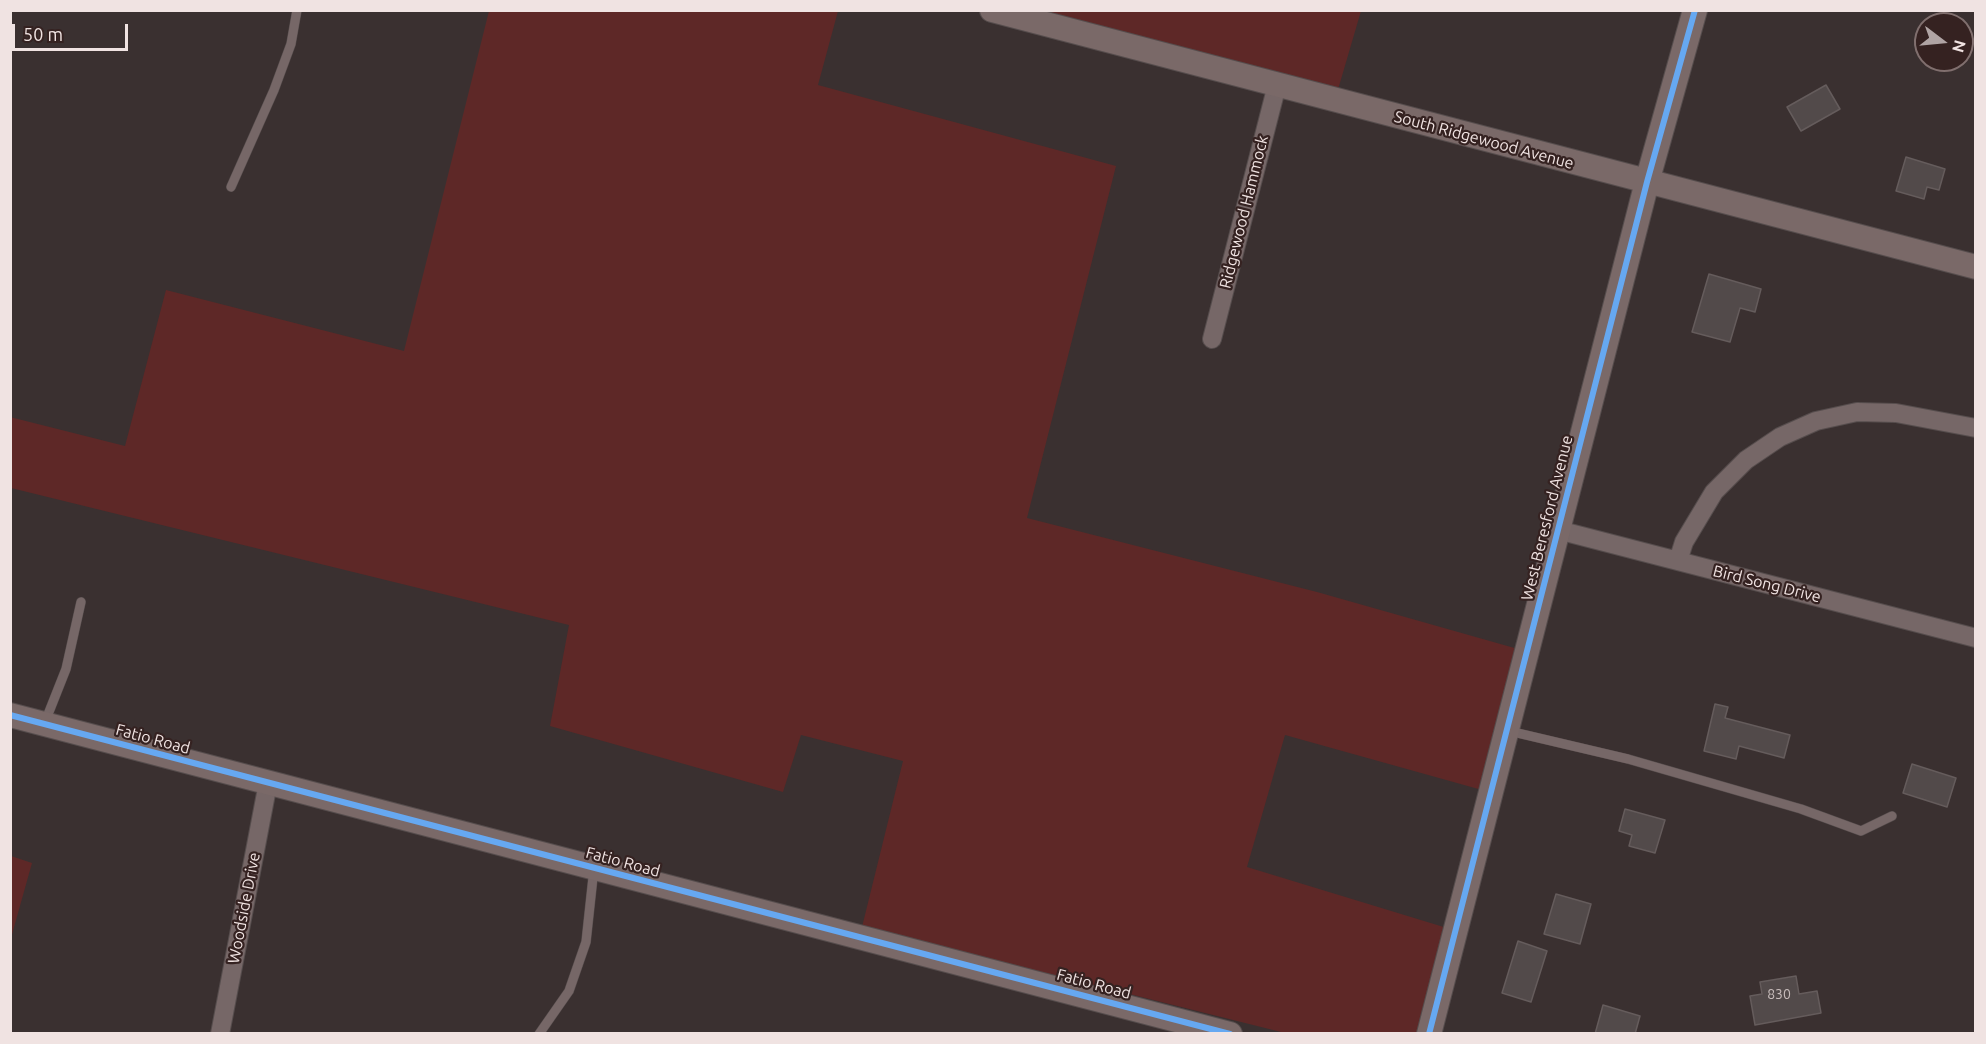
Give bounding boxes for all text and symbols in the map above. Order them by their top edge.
scale bar [15,12,130,50]
north arrow [1914,12,1974,72]
text: 50 m [23,24,63,44]
text: N [1949,38,1970,55]
street label: South Ridgewood Avenue [1392,107,1576,173]
street label: Ridgewood Hammock [1216,133,1272,291]
street label: West Beresford Avenue [1517,433,1577,603]
street label: Bird Song Drive [1711,561,1823,607]
street label: Fatio Road [114,720,192,758]
street label: Fatio Road [584,843,662,881]
street label: Woodside Drive [224,851,264,965]
street label: Fatio Road [1055,965,1133,1003]
house number: 830 [1767,986,1791,1002]

